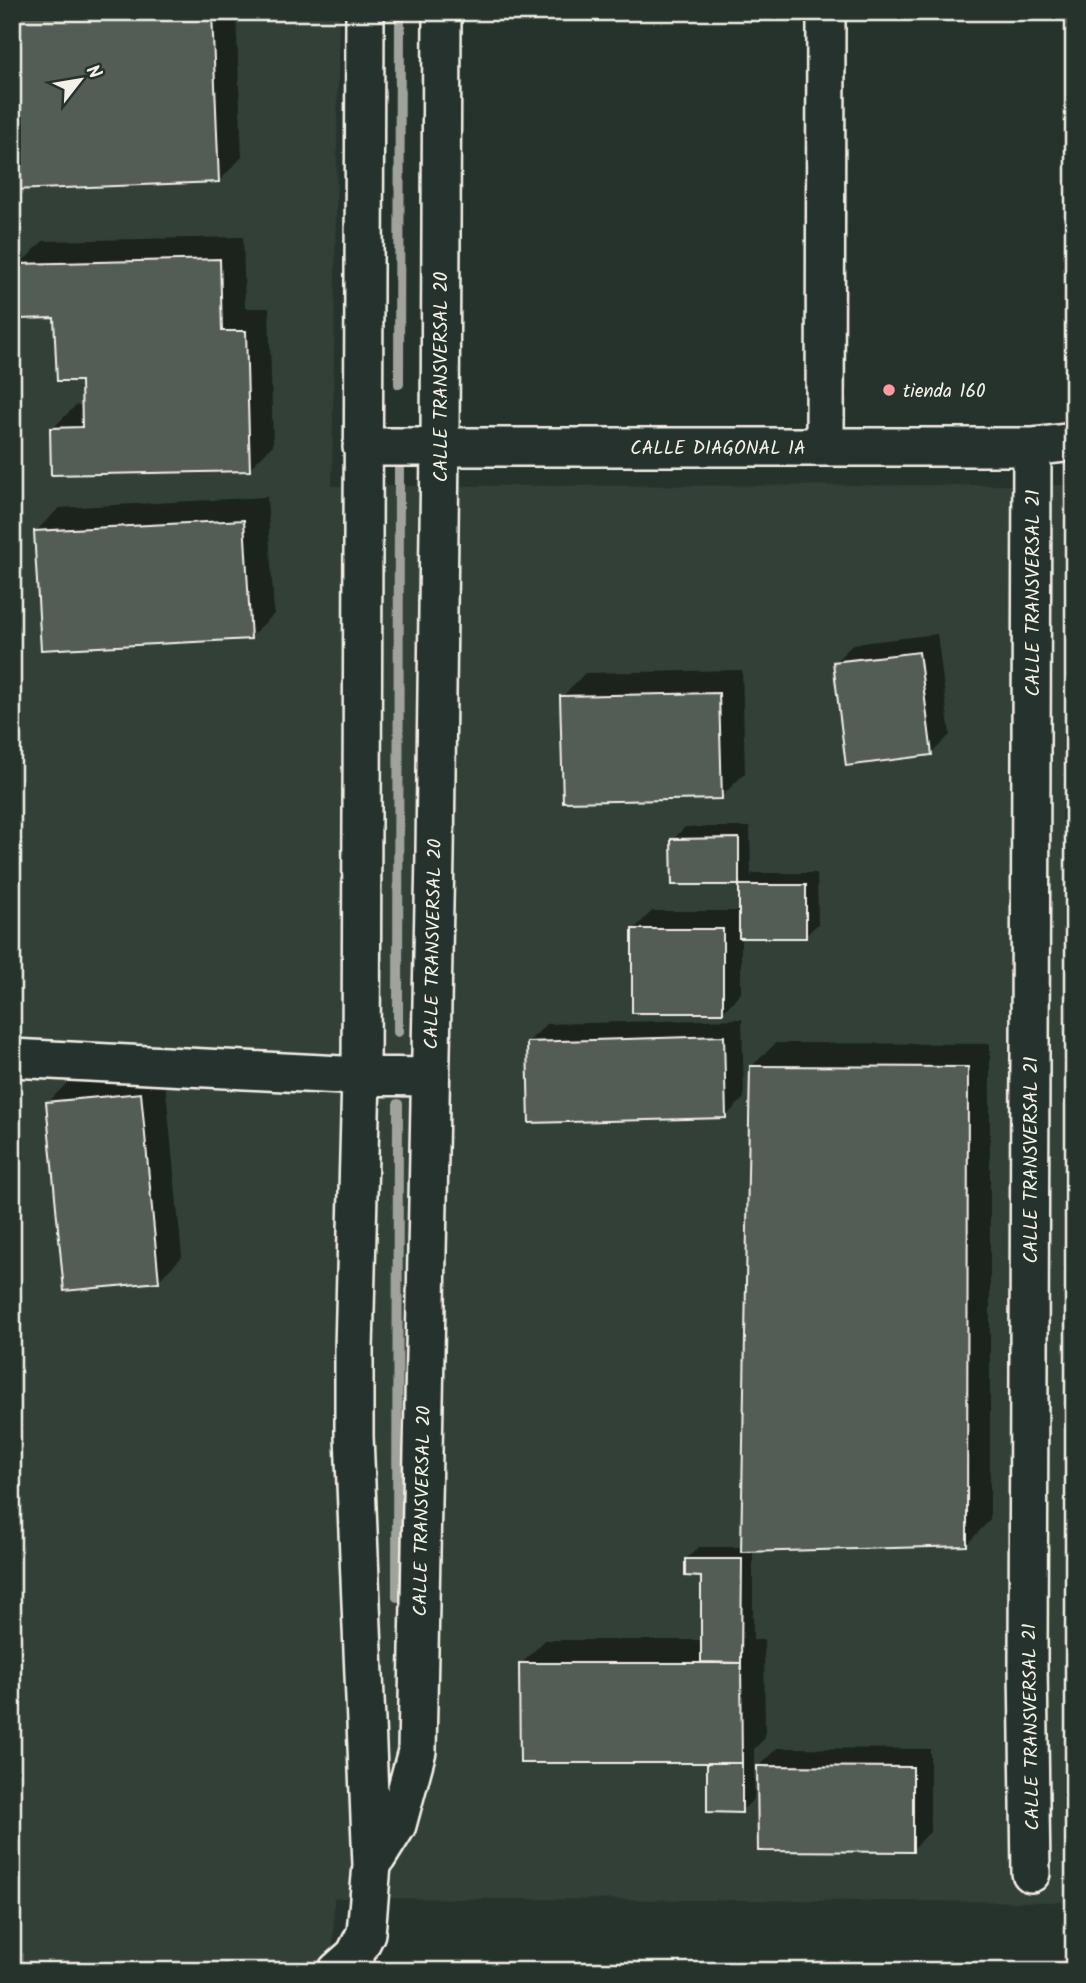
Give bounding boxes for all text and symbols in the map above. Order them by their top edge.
north arrow [46,46,116,116]
text: N [77,59,109,85]
street label: CALLE TRANSVERSAL 20 [427,272,457,482]
place label: tienda 160 [903,377,986,407]
marker: tienda 160 [881,382,897,398]
street label: CALLE DIAGONAL 1A [630,434,806,464]
street label: CALLE TRANSVERSAL 21 [1019,489,1049,697]
street label: CALLE TRANSVERSAL 20 [417,838,451,1050]
street label: CALLE TRANSVERSAL 21 [1017,1056,1047,1264]
street label: CALLE TRANSVERSAL 20 [406,1405,440,1617]
street label: CALLE TRANSVERSAL 21 [1015,1623,1049,1831]

